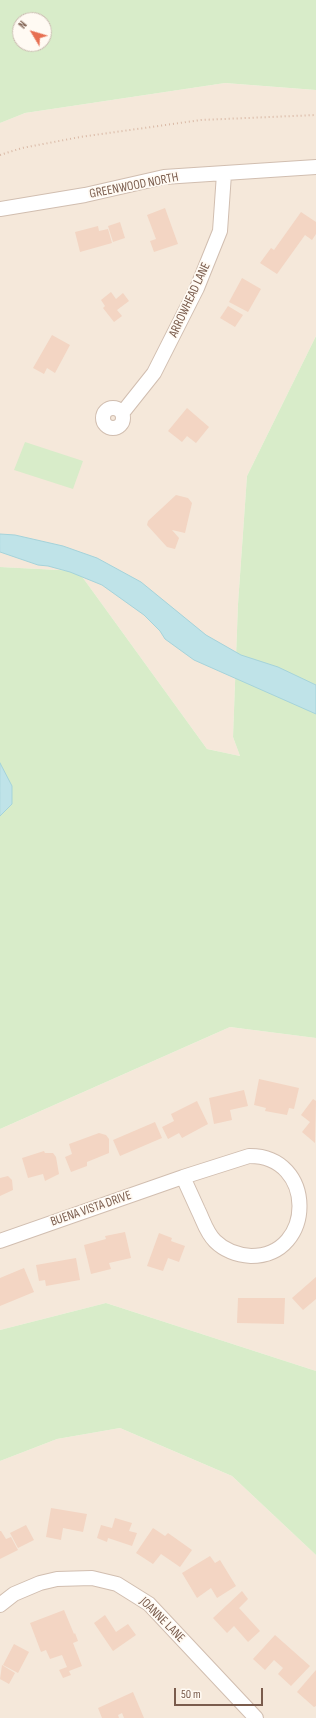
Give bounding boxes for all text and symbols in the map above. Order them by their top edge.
north arrow [12,12,52,52]
text: N [16,19,30,31]
street label: GREENWOOD NORTH [88,170,180,202]
street label: ARROWHEAD LANE [166,260,214,340]
street label: BUENA VISTA DRIVE [49,1188,133,1230]
street label: JOANNE LANE [136,1594,188,1646]
scale bar [176,1680,265,1706]
text: 50 m [181,1687,201,1702]

